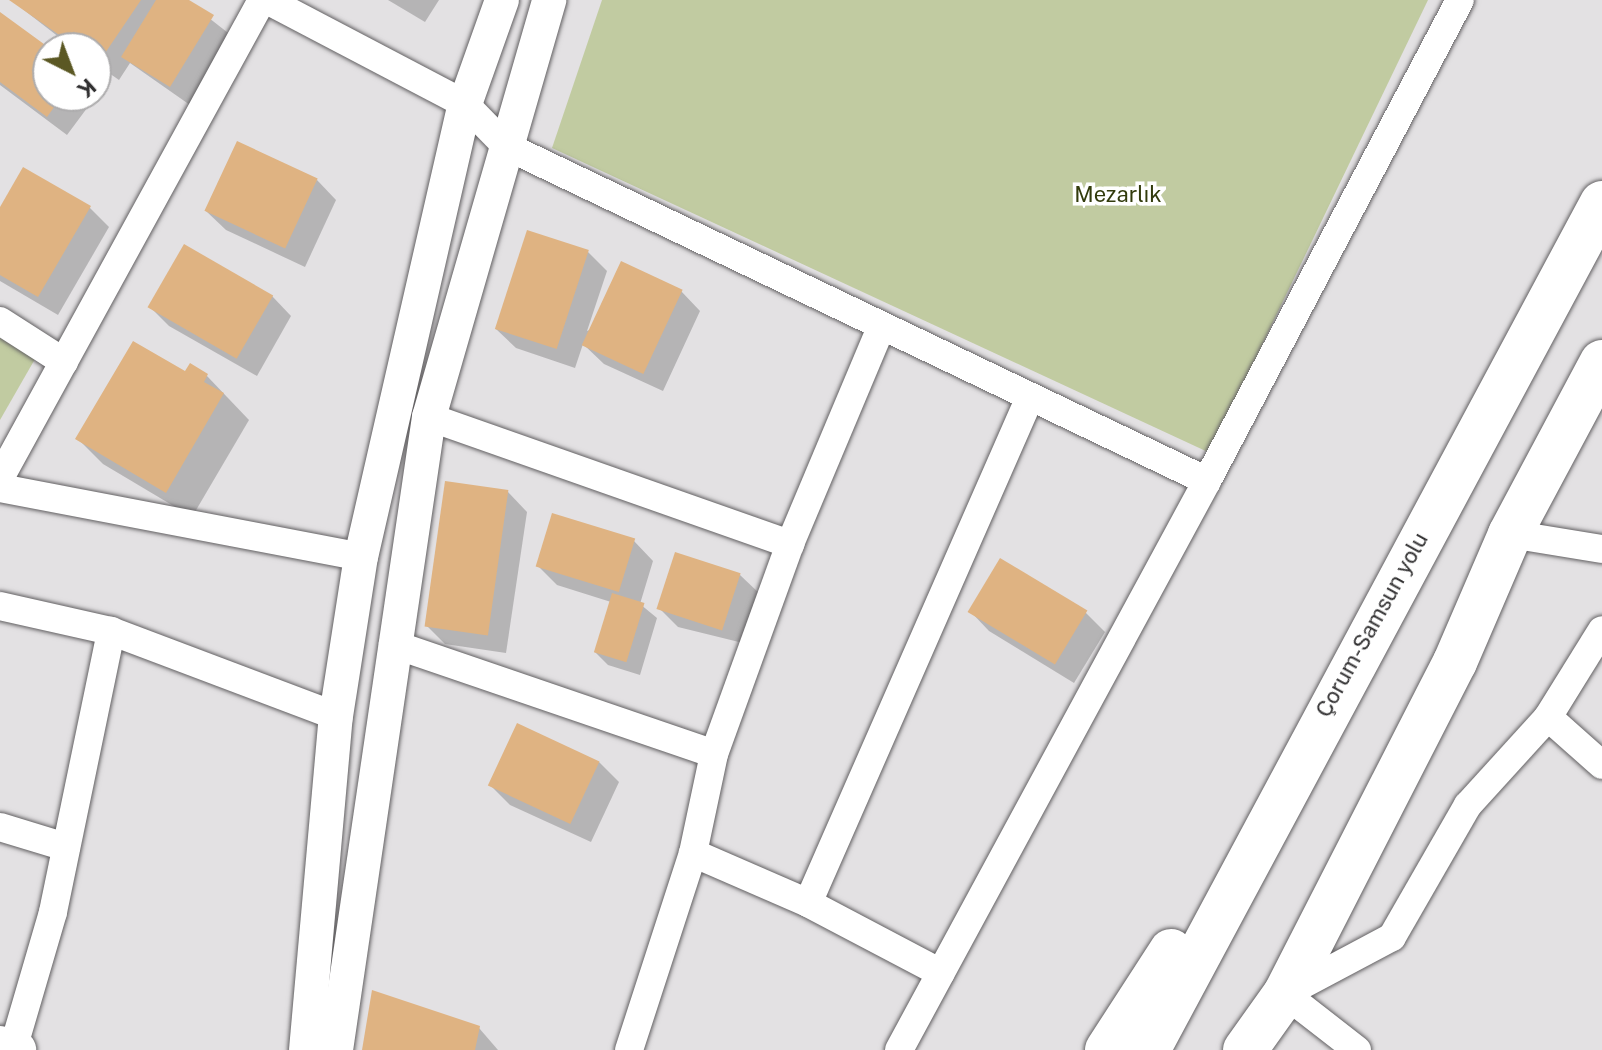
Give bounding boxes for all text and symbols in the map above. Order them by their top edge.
north arrow [32,32,112,112]
text: K [72,73,101,103]
park label: Mezarlık [1074,182,1162,208]
street label: Çorum-Samsun yolu [1310,528,1434,722]

